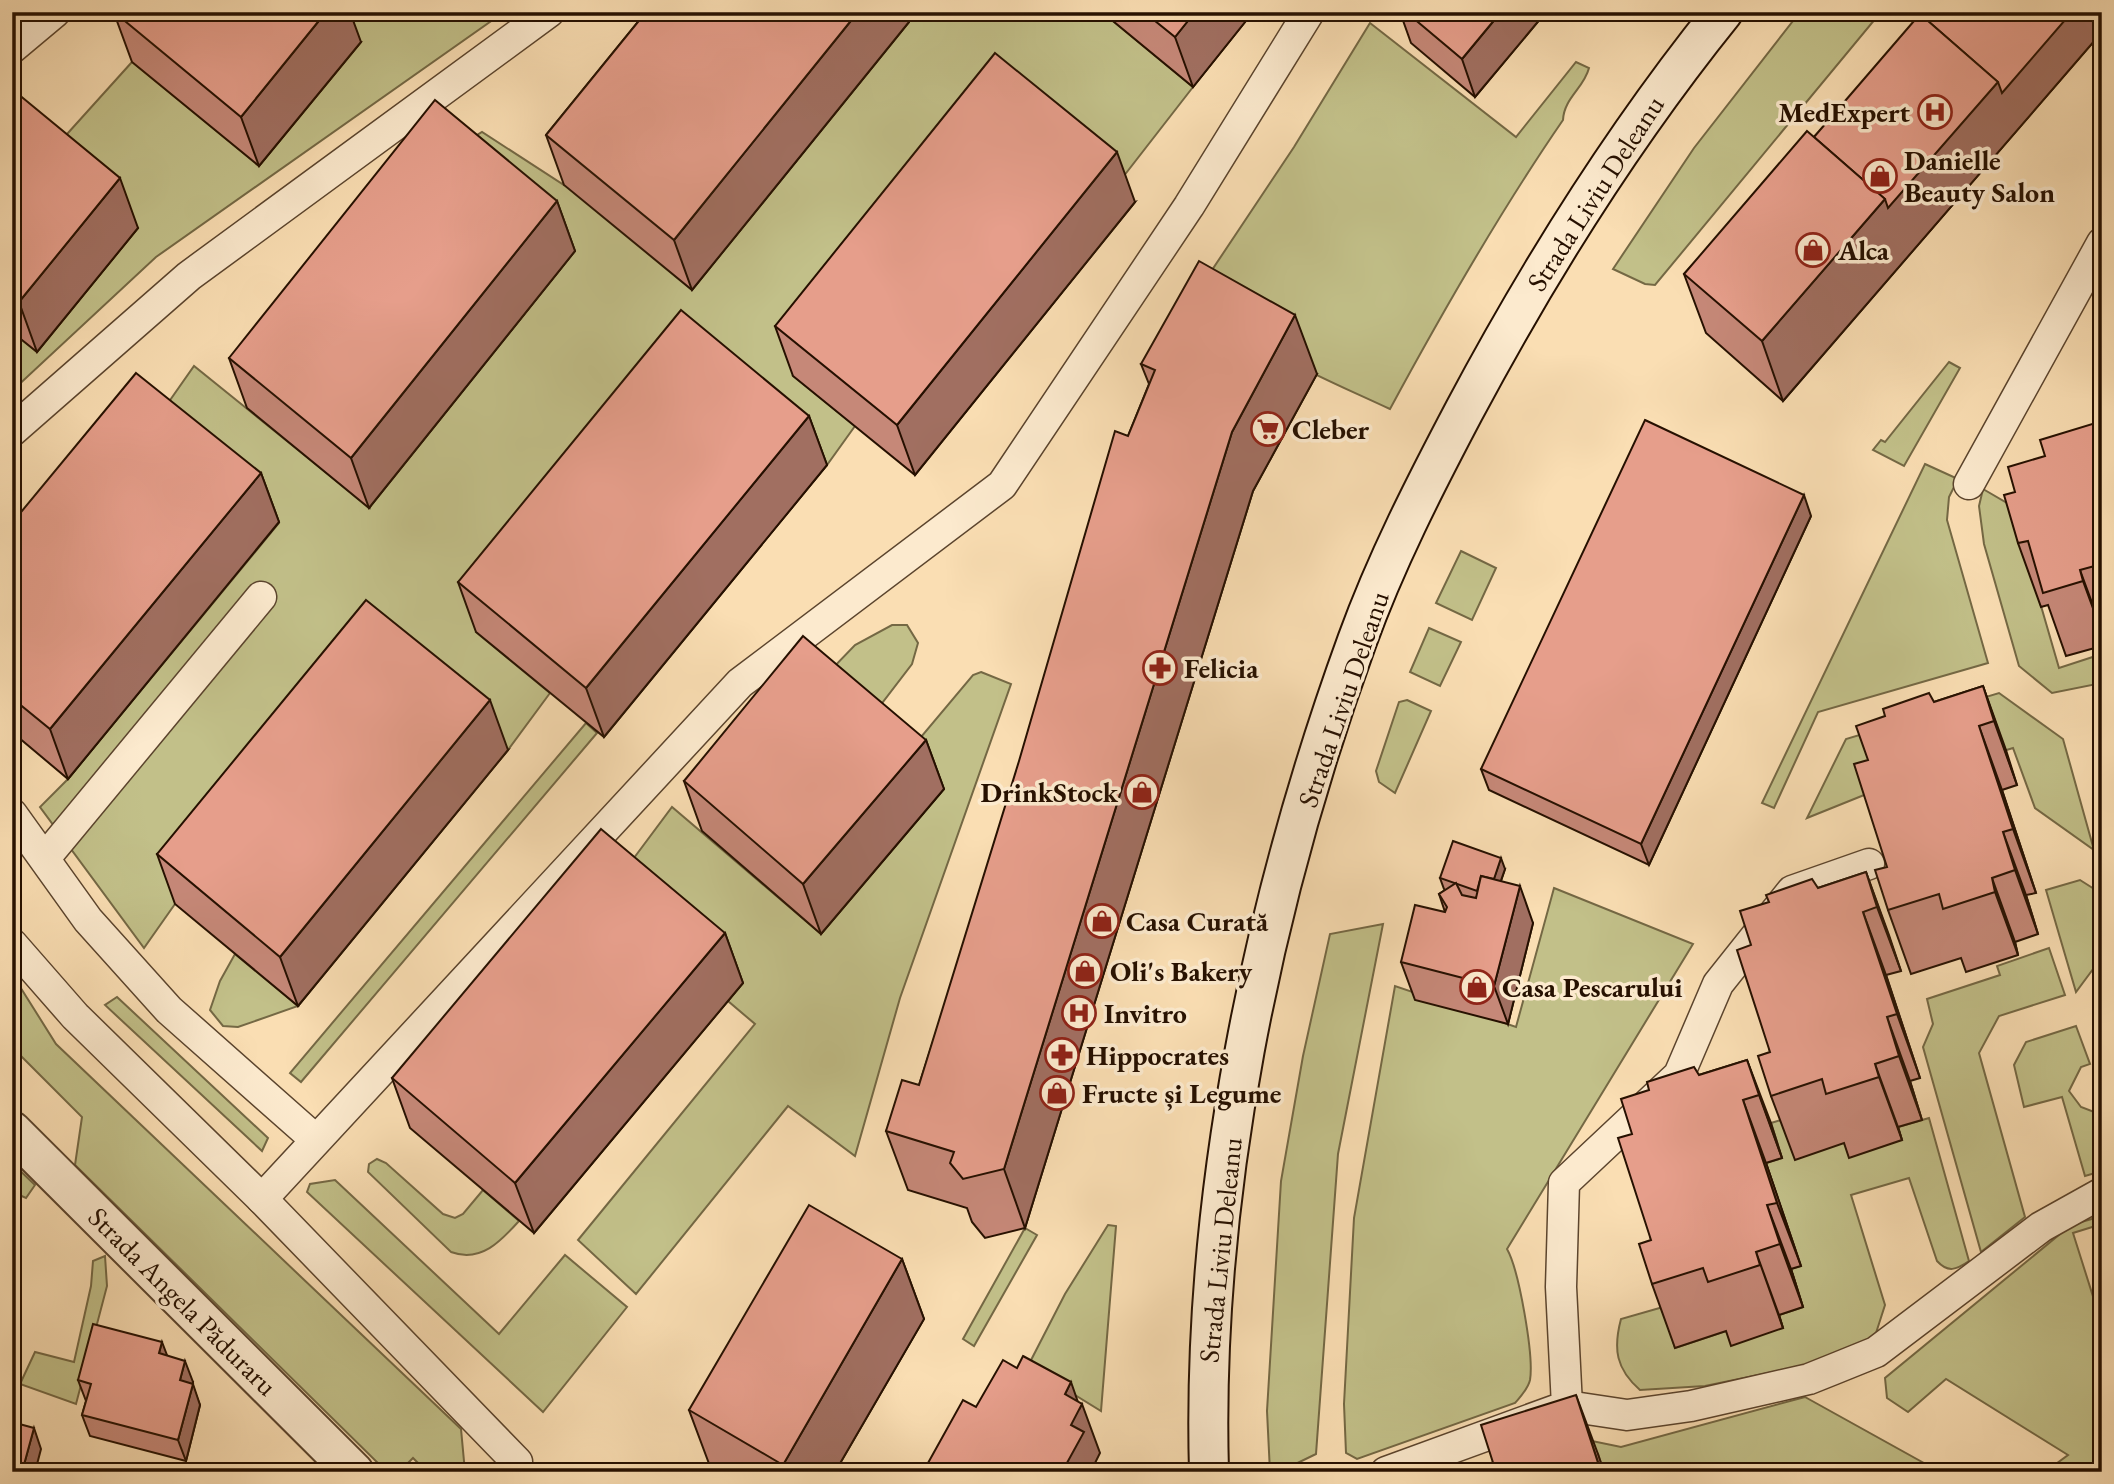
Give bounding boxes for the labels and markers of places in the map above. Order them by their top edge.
hospital icon: MedExpert [1916,93,1954,131]
place label: MedExpert [1778,94,1910,130]
place label: Danielle Beauty Salon [1904,142,2055,210]
shop icon: Danielle Beauty Salon [1861,157,1899,195]
shop icon: Alca [1794,231,1832,269]
place label: Alca [1837,232,1890,268]
supermarket icon: Cleber [1249,410,1287,448]
place label: Cleber [1292,411,1370,447]
pharmacy icon: Felicia [1141,649,1179,687]
place label: Felicia [1184,650,1259,686]
shop icon: DrinkStock [1123,773,1161,811]
place label: DrinkStock [981,774,1119,810]
shop icon: Casa Curată [1083,902,1121,940]
place label: Casa Curată [1126,903,1269,939]
shop icon: Oli's Bakery [1066,952,1104,990]
place label: Oli's Bakery [1110,953,1253,989]
shop icon: Casa Pescarului [1458,968,1496,1006]
place label: Casa Pescarului [1502,969,1683,1005]
hospital icon: Invitro [1060,994,1098,1032]
place label: Invitro [1104,995,1187,1031]
pharmacy icon: Hippocrates [1043,1036,1081,1074]
place label: Hippocrates [1086,1037,1229,1073]
shop icon: Fructe și Legume [1038,1074,1076,1112]
place label: Fructe și Legume [1082,1075,1282,1111]

